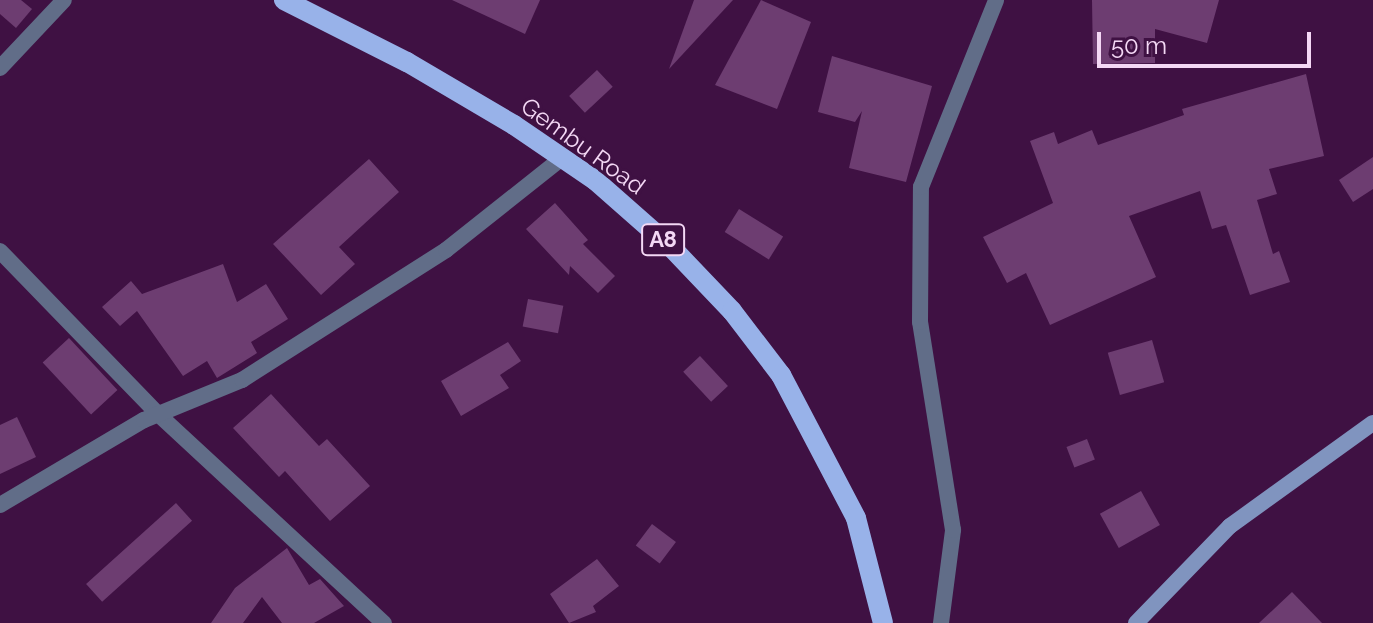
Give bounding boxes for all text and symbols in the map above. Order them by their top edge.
scale bar [1101,16,1315,66]
text: 50 m [1111,31,1167,60]
street label: Gembu Road [515,91,651,201]
road number: A8 [641,222,685,258]

